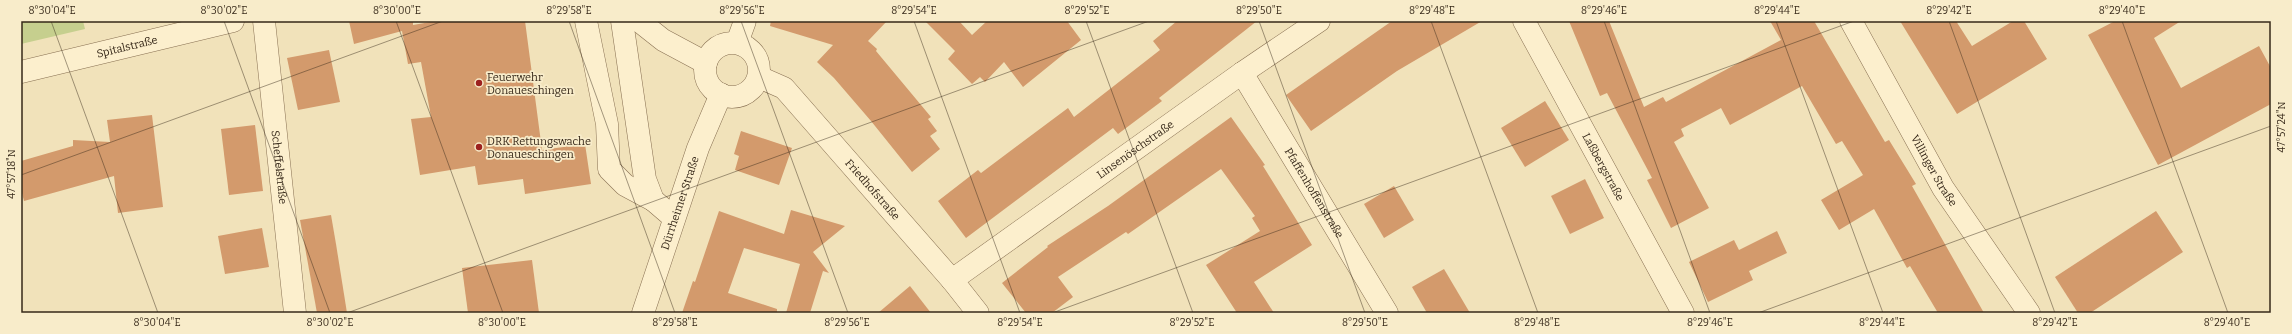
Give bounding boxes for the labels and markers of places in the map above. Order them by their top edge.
place label: Feuerwehr Donaueschingen [487,71,574,97]
marker: Feuerwehr Donaueschingen [474,78,484,88]
place label: DRK Rettungswache Donaueschingen [487,135,591,161]
marker: DRK Rettungswache Donaueschingen [474,142,484,152]

